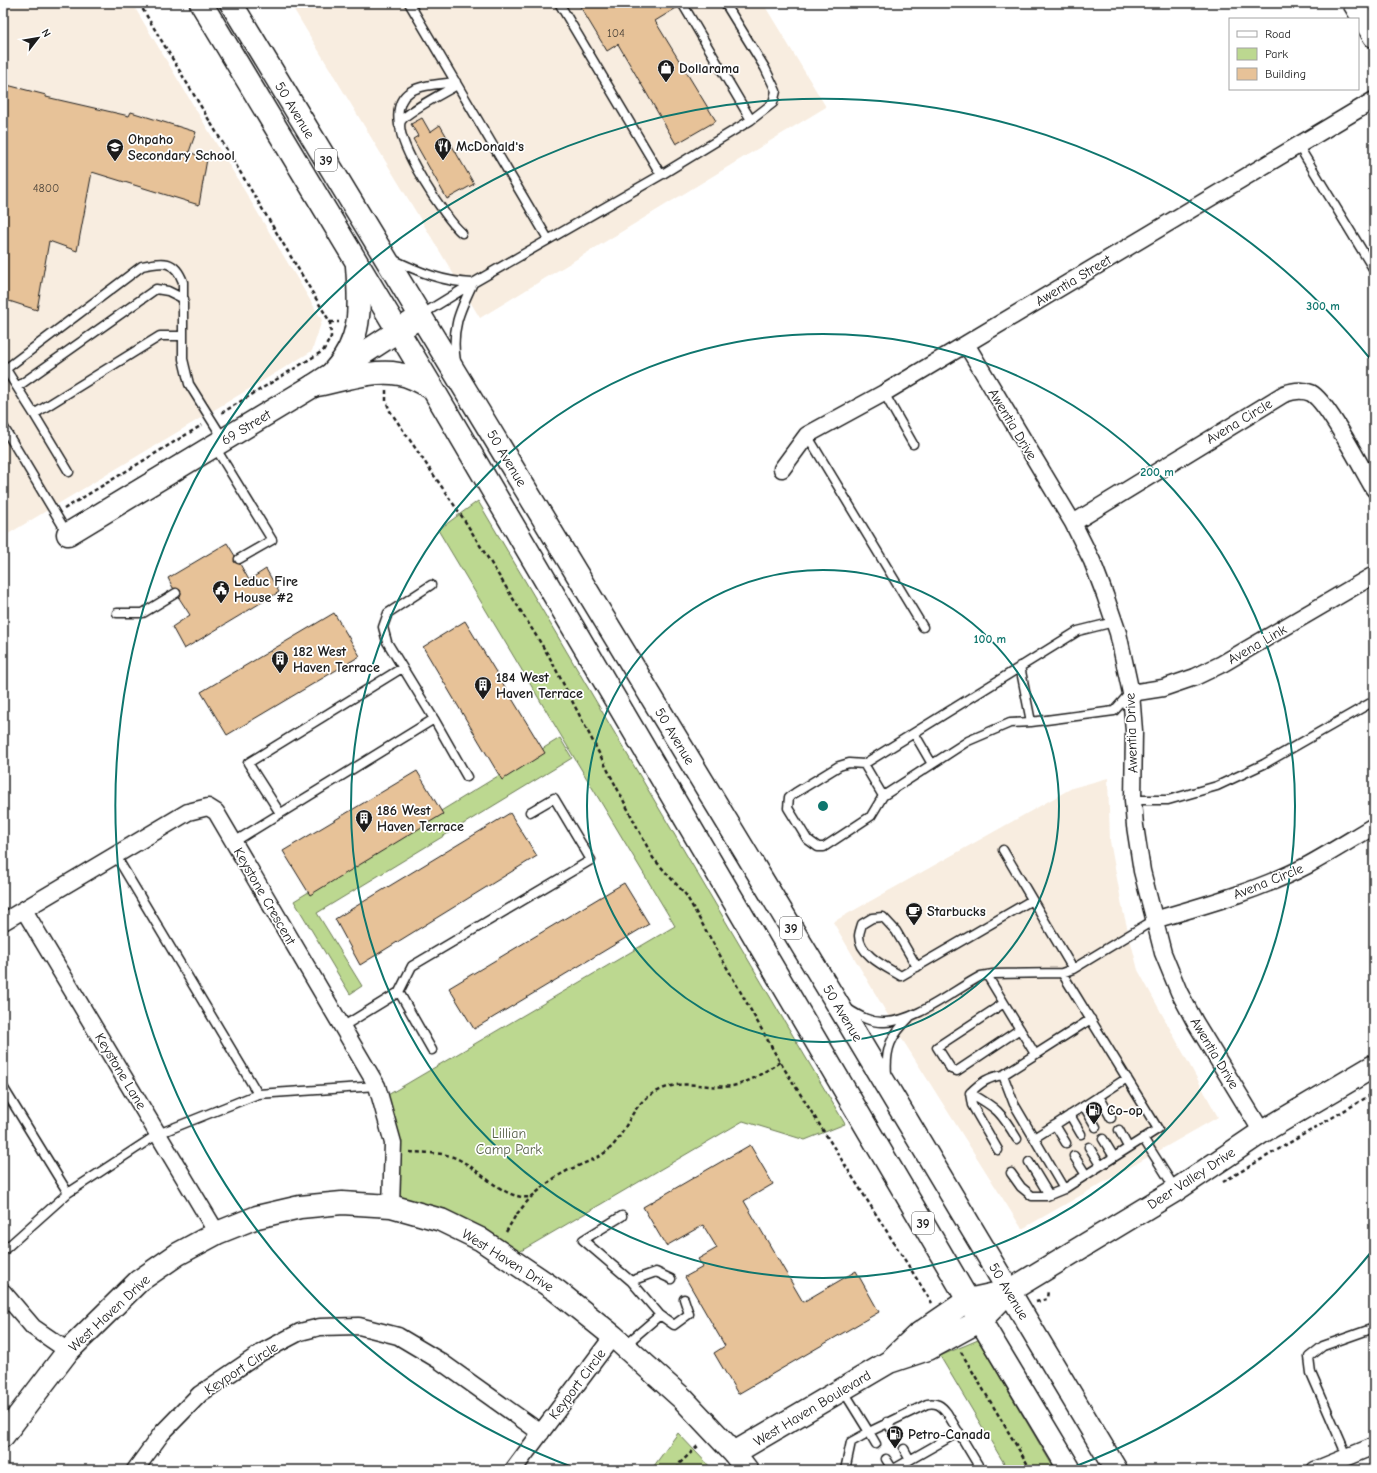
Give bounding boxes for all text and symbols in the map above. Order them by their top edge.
north arrow [18,18,58,58]
legend [1229,18,1359,90]
house number: 104 [607,26,625,40]
text: N [39,27,54,40]
text: Road [1265,27,1291,41]
text: Park [1265,47,1288,61]
shop icon: Dollarama [656,58,676,83]
place label: Dollarama [679,60,739,77]
text: Building [1265,67,1306,81]
street label: 50 Avenue [271,79,318,142]
place label: Ohpaho Secondary School [128,131,235,164]
restaurant icon: McDonald's [433,136,453,161]
school or university icon: Ohpaho Secondary School [105,137,125,162]
place label: McDonald's [456,138,524,155]
road number: 39 [315,149,337,171]
house number: 4800 [33,181,59,195]
street label: Awentia Street [1032,251,1115,310]
text: 300 m [1306,299,1340,313]
street label: Awentia Drive [985,385,1041,463]
street label: Avena Circle [1203,395,1275,448]
street label: 69 Street [218,406,275,449]
street label: 50 Avenue [483,427,530,490]
text: 200 m [1140,465,1174,479]
place label: Leduc Fire House #2 [234,573,298,606]
public building icon: Leduc Fire House #2 [211,579,231,604]
street label: Avena Link [1225,621,1290,668]
text: 100 m [974,632,1006,646]
place label: 182 West Haven Terrace [293,643,380,676]
building icon: 182 West Haven Terrace [270,649,290,674]
place label: 184 West Haven Terrace [496,669,583,702]
building icon: 184 West Haven Terrace [473,675,493,700]
street label: Awentia Drive [1122,693,1141,773]
street label: 50 Avenue [651,705,698,768]
centre of rings [816,799,830,813]
place label: 186 West Haven Terrace [377,802,464,835]
building icon: 186 West Haven Terrace [354,808,374,833]
street label: Keystone Crescent [230,845,300,949]
street label: Avena Circle [1231,860,1306,903]
cafe icon: Starbucks [904,901,924,926]
place label: Starbucks [927,903,986,920]
road number: 39 [780,917,802,939]
street label: 50 Avenue [819,982,866,1045]
street label: Awentia Drive [1187,1014,1243,1092]
street label: Keystone Lane [91,1030,150,1113]
fuel station icon: Co-op [1084,1100,1104,1125]
place label: Co-op [1107,1102,1143,1119]
park label: Lillian Camp Park [476,1125,542,1158]
street label: Deer Valley Drive [1144,1144,1238,1213]
road number: 39 [912,1212,934,1234]
street label: West Haven Drive [459,1225,557,1296]
street label: 50 Avenue [985,1260,1032,1323]
street label: West Haven Drive [65,1271,154,1355]
street label: Keyport Circle [201,1338,281,1398]
street label: Keyport Circle [545,1346,609,1423]
street label: West Haven Boulevard [751,1367,874,1450]
fuel station icon: Petro-Canada [885,1424,905,1449]
place label: Petro-Canada [908,1426,990,1443]

